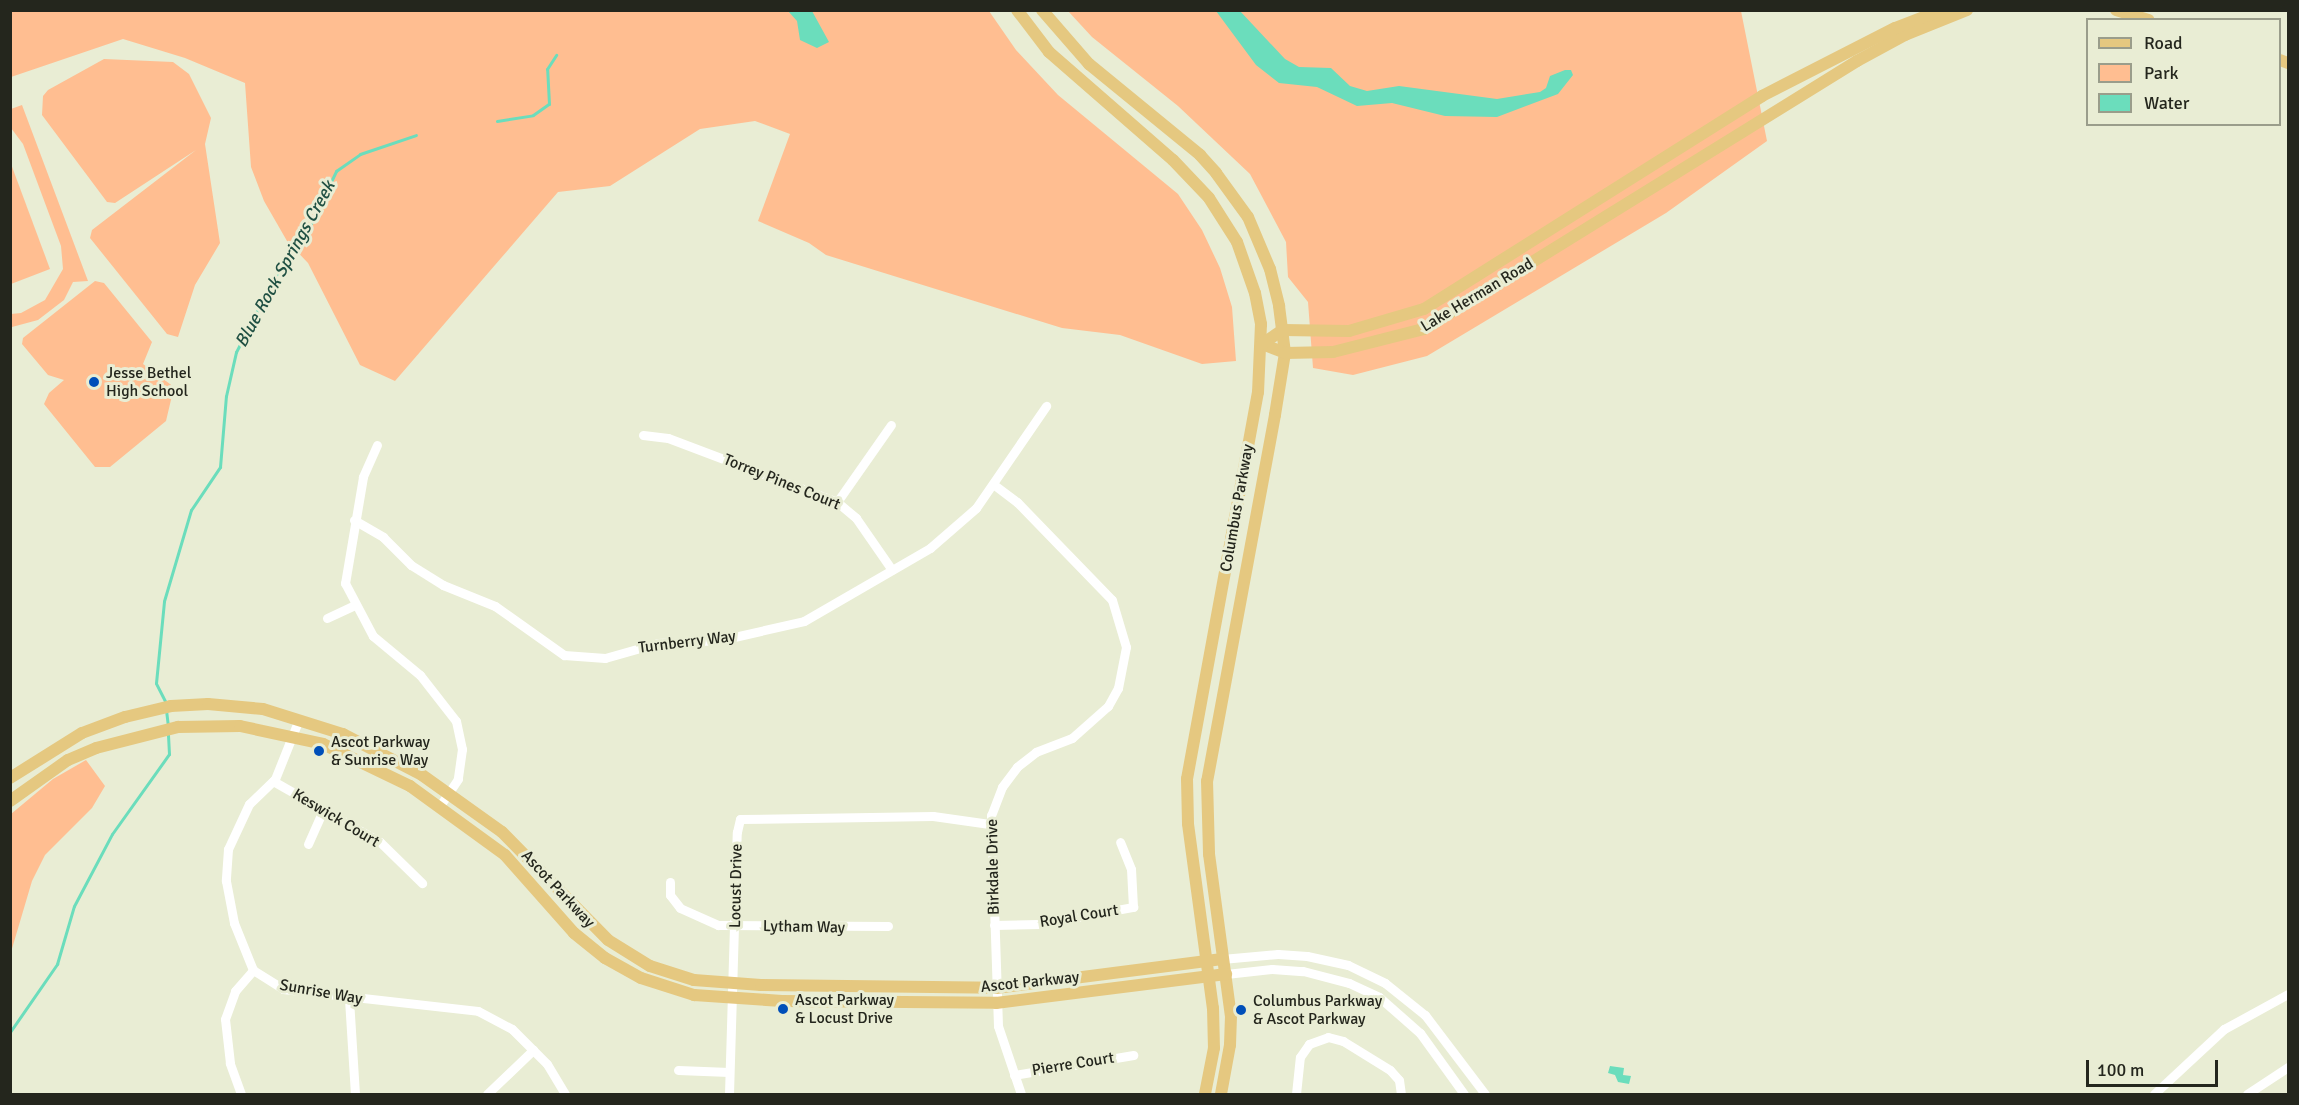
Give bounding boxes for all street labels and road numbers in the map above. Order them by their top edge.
street label: Lake Herman Road [1417,254,1537,336]
street label: Columbus Parkway [1216,443,1258,573]
street label: Torrey Pines Court [721,450,843,514]
street label: Turnberry Way [637,627,737,657]
street label: Keswick Court [289,785,383,851]
street label: Birkdale Drive [983,819,1003,915]
street label: Locust Drive [726,844,746,928]
street label: Ascot Parkway [517,846,599,932]
street label: Royal Court [1038,900,1120,932]
street label: Lytham Way [763,917,845,937]
street label: Ascot Parkway [980,967,1080,997]
street label: Sunrise Way [278,975,364,1009]
street label: Pierre Court [1031,1048,1115,1080]

